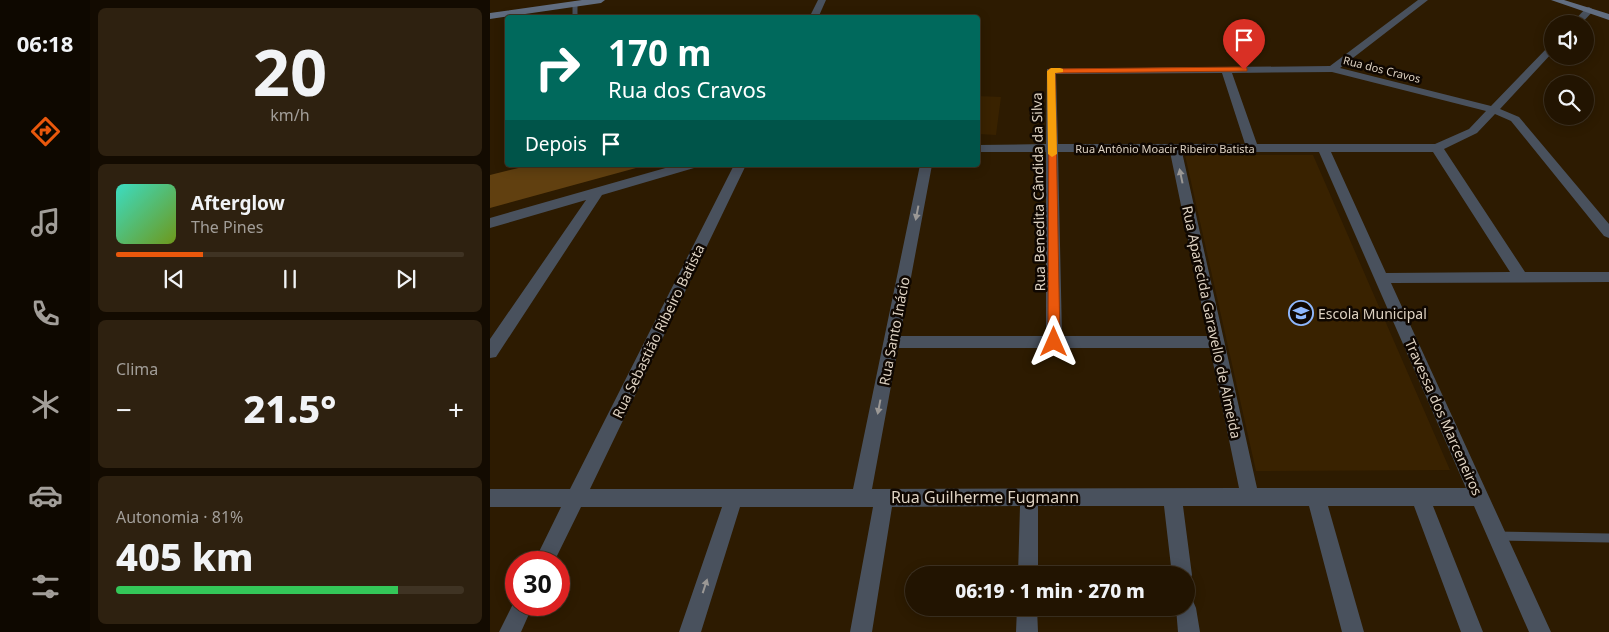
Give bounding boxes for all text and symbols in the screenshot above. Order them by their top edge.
map controls [1544,15,1594,125]
button: sound [1544,15,1594,65]
pin [1223,19,1265,70]
icon: arrive [1230,26,1258,54]
text: 20 [253,27,327,115]
text: 06:18 [17,28,73,58]
text: 170 m [608,29,711,76]
icon: right [525,35,590,100]
street label: Rua dos Cravos [1342,52,1422,86]
text: Rua dos Cravos [608,74,766,104]
button: search [1544,75,1594,125]
street label: Rua Benedita Cândida da Silva [1027,92,1049,292]
text: km/h [270,104,310,126]
icon: directions [28,114,63,149]
icon: arrive [597,130,625,158]
text: Depois [525,131,587,157]
street label: Rua Antônio Moacir Ribeiro Batista [1075,141,1255,156]
one-way arrow [1177,168,1185,183]
text: Afterglow [191,190,285,216]
street label: Rua Aparecida Garavello de Almeida [1178,204,1246,440]
icon: music [28,205,63,240]
one-way arrow [913,205,921,220]
text: The Pines [191,216,263,238]
street label: Rua Sebastião Ribeiro Batista [607,241,709,421]
icon: previous [160,265,188,293]
icon: pause [276,265,304,293]
icon: next [392,265,420,293]
street label: Rua Santo Inácio [874,275,914,387]
icon: phone [28,296,63,331]
school or university icon: Escola Municipal [1288,300,1314,326]
place label: Escola Municipal [1318,304,1427,323]
position arrow [1027,315,1079,367]
street label: Travessa dos Marceneiros [1401,336,1487,498]
text: Clima [116,358,158,380]
text: 21.5° [244,382,336,434]
icon: climate [28,387,63,422]
text: − [116,390,132,428]
text: + [448,390,464,428]
one-way arrow [875,399,883,414]
icon: car [28,478,63,513]
street label: Rua Guilherme Fugmann [891,486,1079,508]
text: Autonomia · 81% [116,506,243,528]
text: 405 km [116,530,254,582]
speed limit sign: 30 [505,551,570,616]
icon: filters [28,569,63,604]
one-way arrow [702,578,709,593]
text: 06:19 · 1 min · 270 m [955,578,1145,604]

